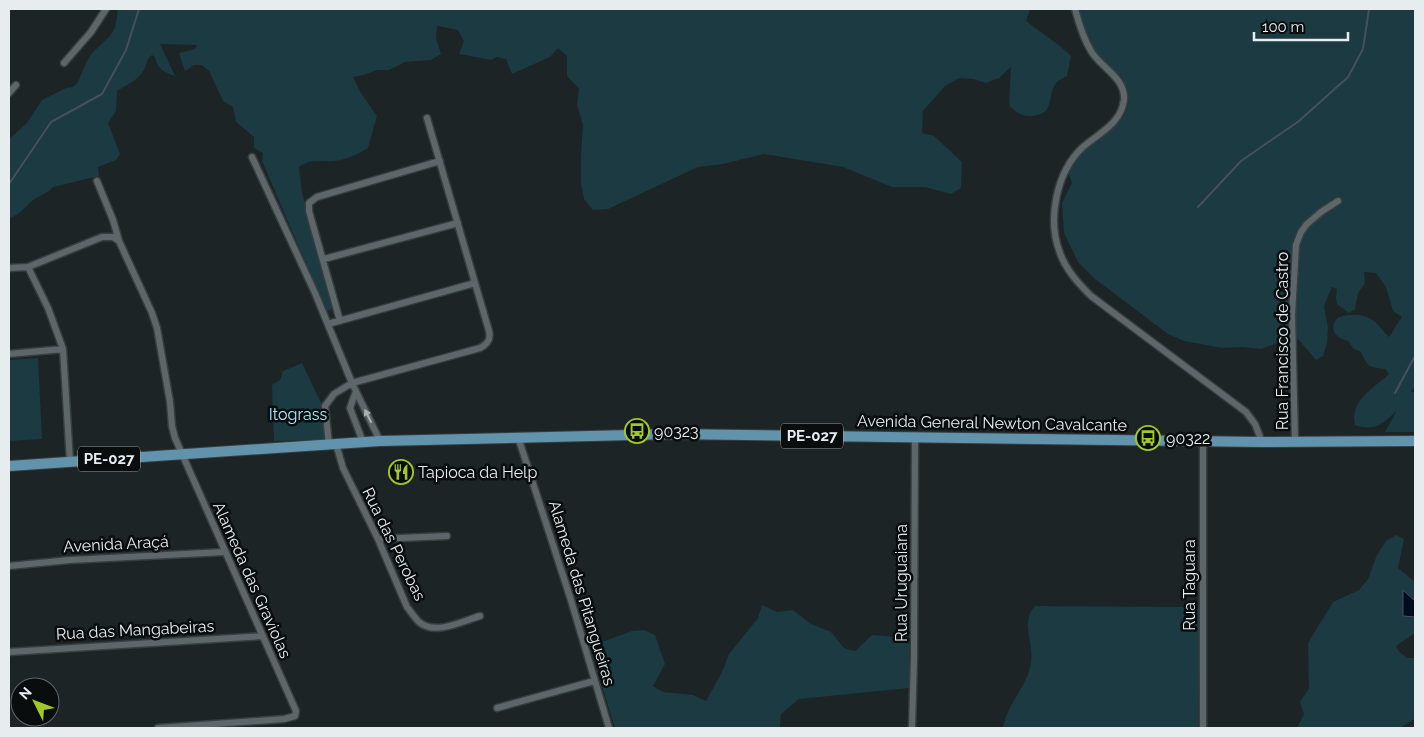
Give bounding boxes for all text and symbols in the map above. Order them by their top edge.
scale bar [1254,10,1348,42]
text: 100 m [1262,18,1304,36]
street label: Rua Francisco de Castro [1273,252,1292,430]
park label: Itograss [269,405,327,424]
one-way arrow [364,409,372,423]
street label: Avenida General Newton Cavalcante [857,411,1127,435]
bus stop icon: 90323 [624,418,650,444]
place label: 90323 [654,422,699,441]
road number: PE-027 [781,424,843,448]
bus stop icon: 90322 [1135,425,1161,451]
place label: 90322 [1166,429,1210,448]
road number: PE-027 [78,446,140,472]
restaurant icon: Tapioca da Help [388,459,414,485]
place label: Tapioca da Help [418,463,537,482]
street label: Rua das Perobas [358,484,430,604]
street label: Alameda das Pitangueiras [545,498,619,688]
street label: Alameda das Graviolas [209,499,295,661]
street label: Rua Uruguaiana [892,524,911,642]
street label: Avenida Araçá [63,532,169,556]
street label: Rua Taguara [1180,539,1199,631]
street label: Rua das Mangabeiras [55,616,215,644]
north arrow [10,677,60,727]
text: N [16,684,35,703]

